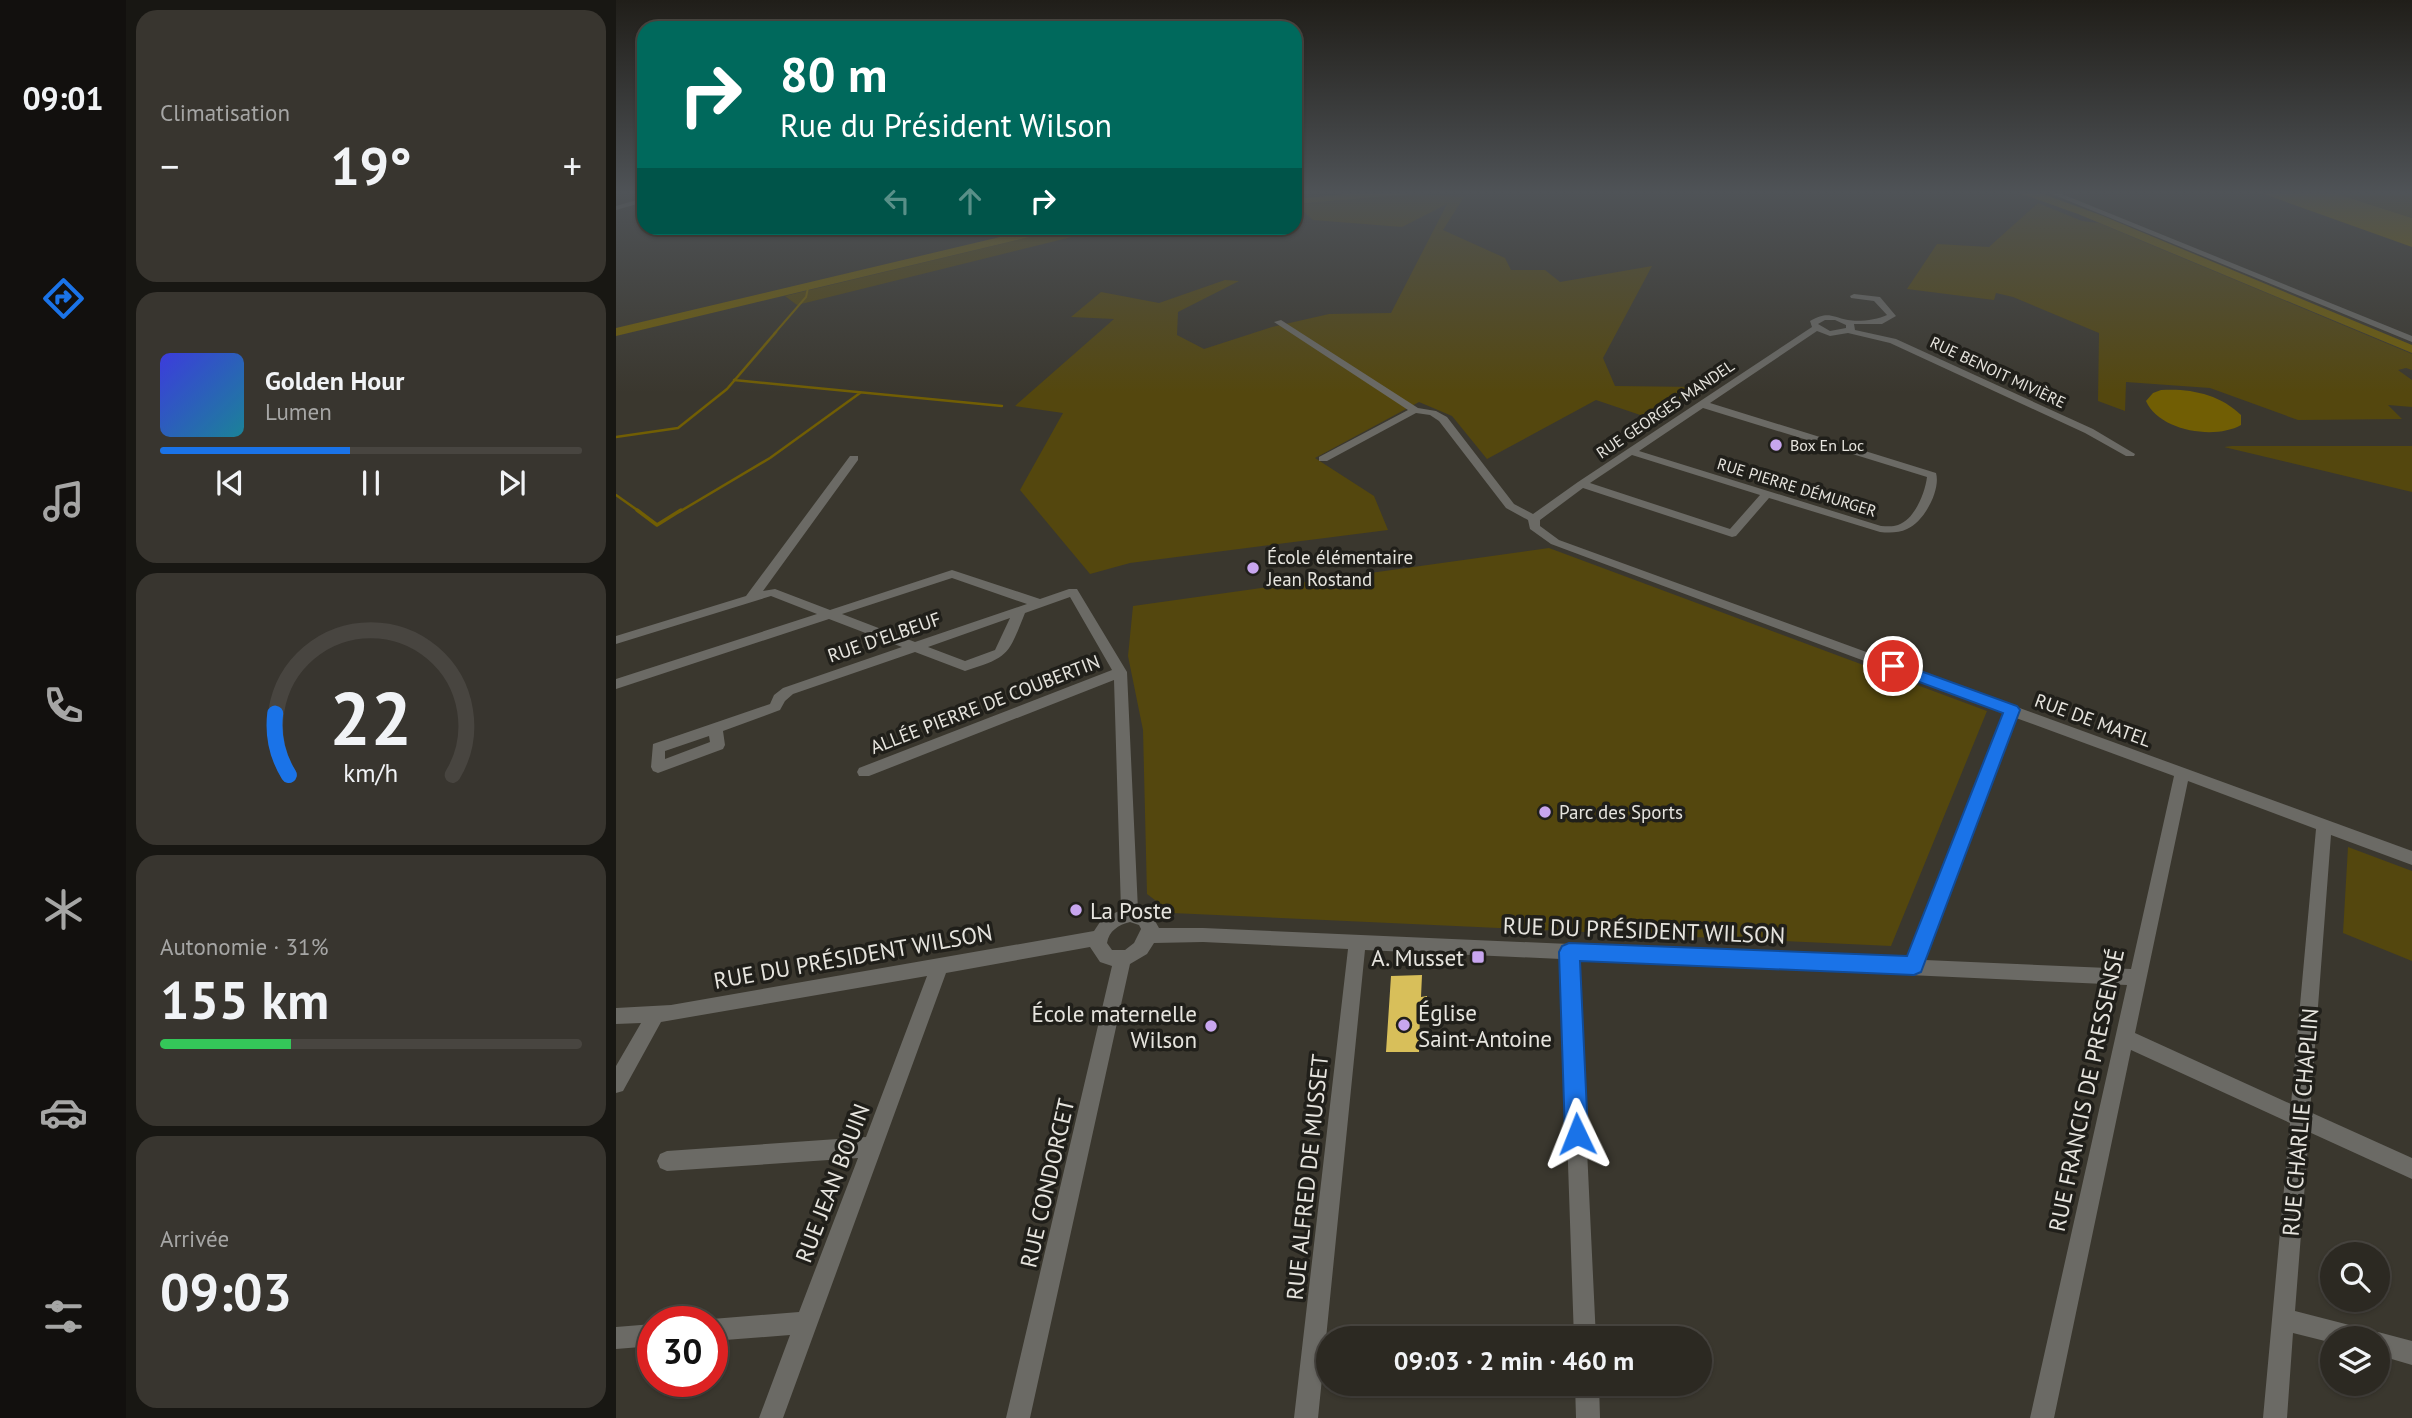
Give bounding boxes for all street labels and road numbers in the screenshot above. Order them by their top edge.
street label: RUE BENOIT MIVIÈRE [1927,332,2069,412]
street label: RUE GEORGES MANDEL [1592,355,1738,463]
street label: RUE PIERRE DÉMURGER [1715,453,1879,521]
street label: RUE D'ELBEUF [824,606,944,668]
street label: ALLÉE PIERRE DE COUBERTIN [867,649,1103,759]
street label: RUE DE MATEL [2032,688,2155,752]
street label: RUE DU PRÉSIDENT WILSON [1502,911,1786,949]
street label: RUE DU PRÉSIDENT WILSON [711,917,995,995]
street label: RUE FRANCIS DE PRESSENSÉ [2042,946,2130,1234]
street label: RUE CHARLIE CHAPLIN [2276,1007,2324,1237]
street label: RUE ALFRED DE MUSSET [1280,1052,1334,1301]
street label: RUE CONDORCET [1013,1095,1081,1270]
street label: RUE JEAN BOUIN [788,1100,876,1266]

